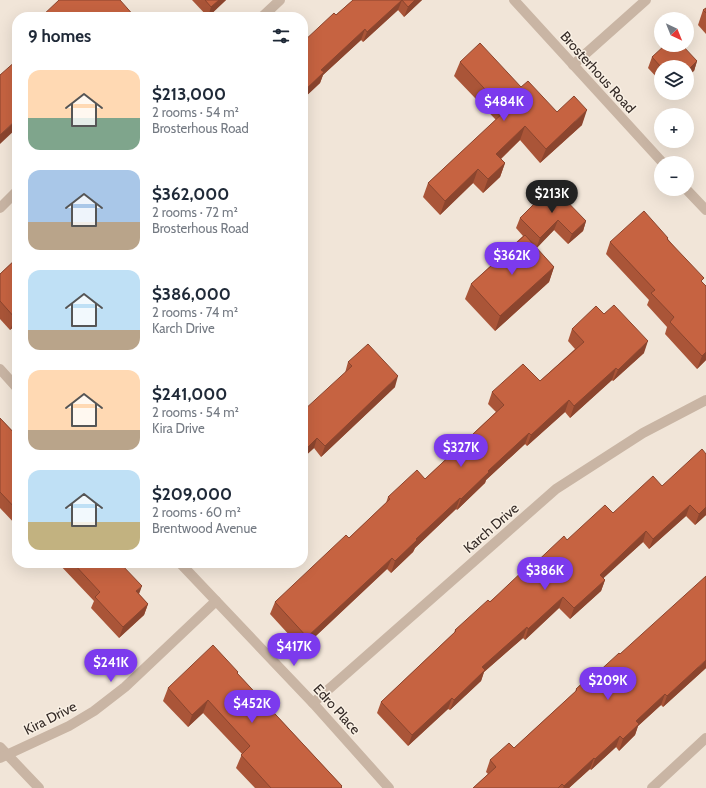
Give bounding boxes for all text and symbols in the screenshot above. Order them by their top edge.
north arrow [654,12,694,52]
map controls [654,12,694,196]
icon: filters [270,25,292,47]
text: 9 homes [28,26,91,46]
street label: Brosterhous Road [556,27,640,117]
button: layers [654,60,694,100]
text: $213,000 [152,84,226,104]
icon: home [60,86,108,134]
pin: $484K [476,88,532,122]
text: $484K [484,93,524,109]
text: 2 rooms · 54 m² [152,104,239,120]
button: + [654,108,694,148]
text: Brosterhous Road [152,120,249,136]
button: − [654,156,694,196]
pin: $213K [524,180,580,214]
text: $362,000 [152,184,229,204]
text: $213K [535,185,569,201]
icon: home [60,186,108,234]
text: 2 rooms · 72 m² [152,204,238,220]
text: Brosterhous Road [152,220,249,236]
pin: $362K [484,242,540,276]
text: $362K [494,247,530,263]
text: $386,000 [152,284,231,304]
icon: home [60,286,108,334]
text: 2 rooms · 74 m² [152,304,238,320]
text: Karch Drive [152,320,215,336]
text: $241,000 [152,384,227,404]
icon: home [60,386,108,434]
text: 2 rooms · 54 m² [152,404,239,420]
text: Kira Drive [152,420,205,436]
pin: $327K [433,434,489,468]
text: $327K [443,439,479,455]
text: $209,000 [152,484,232,504]
icon: home [60,486,108,534]
street label: Karch Drive [460,499,522,557]
text: 2 rooms · 60 m² [152,504,241,520]
text: Brentwood Avenue [152,520,257,536]
pin: $386K [517,557,573,591]
text: $386K [526,562,564,578]
pin: $417K [266,633,322,667]
text: $417K [276,638,312,654]
pin: $241K [83,649,139,683]
text: $241K [93,654,129,670]
pin: $209K [580,667,636,701]
text: $209K [588,672,628,688]
street label: Edro Place [310,680,364,738]
pin: $452K [224,690,280,724]
text: $452K [233,695,271,711]
street label: Kira Drive [21,697,79,739]

